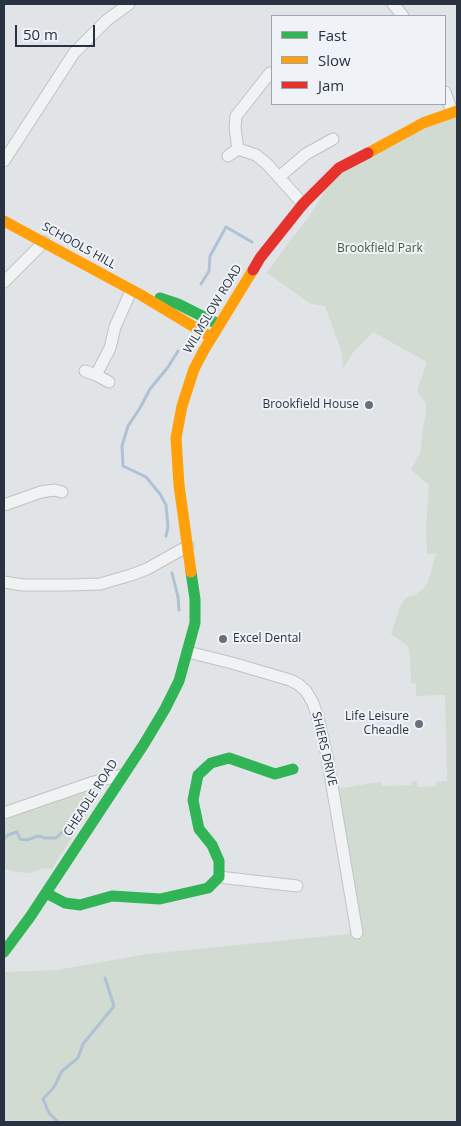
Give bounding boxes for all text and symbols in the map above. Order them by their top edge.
scale bar [18,15,98,47]
legend [271,15,446,105]
text: 50 m [23,24,58,44]
text: Fast [318,25,347,45]
text: Slow [318,50,351,70]
text: Jam [318,75,344,95]
street label: SCHOOLS HILL [40,220,118,272]
park label: Brookfield Park [337,242,423,256]
street label: WILMSLOW ROAD [181,262,245,356]
place label: Brookfield House [262,398,359,412]
marker: Brookfield House [363,399,375,411]
place label: Excel Dental [233,632,301,646]
marker: Excel Dental [217,633,229,645]
street label: SHIERS DRIVE [308,710,340,788]
place label: Life Leisure Cheadle [345,710,409,738]
marker: Life Leisure Cheadle [413,718,425,730]
street label: CHEADLE ROAD [61,757,121,839]

